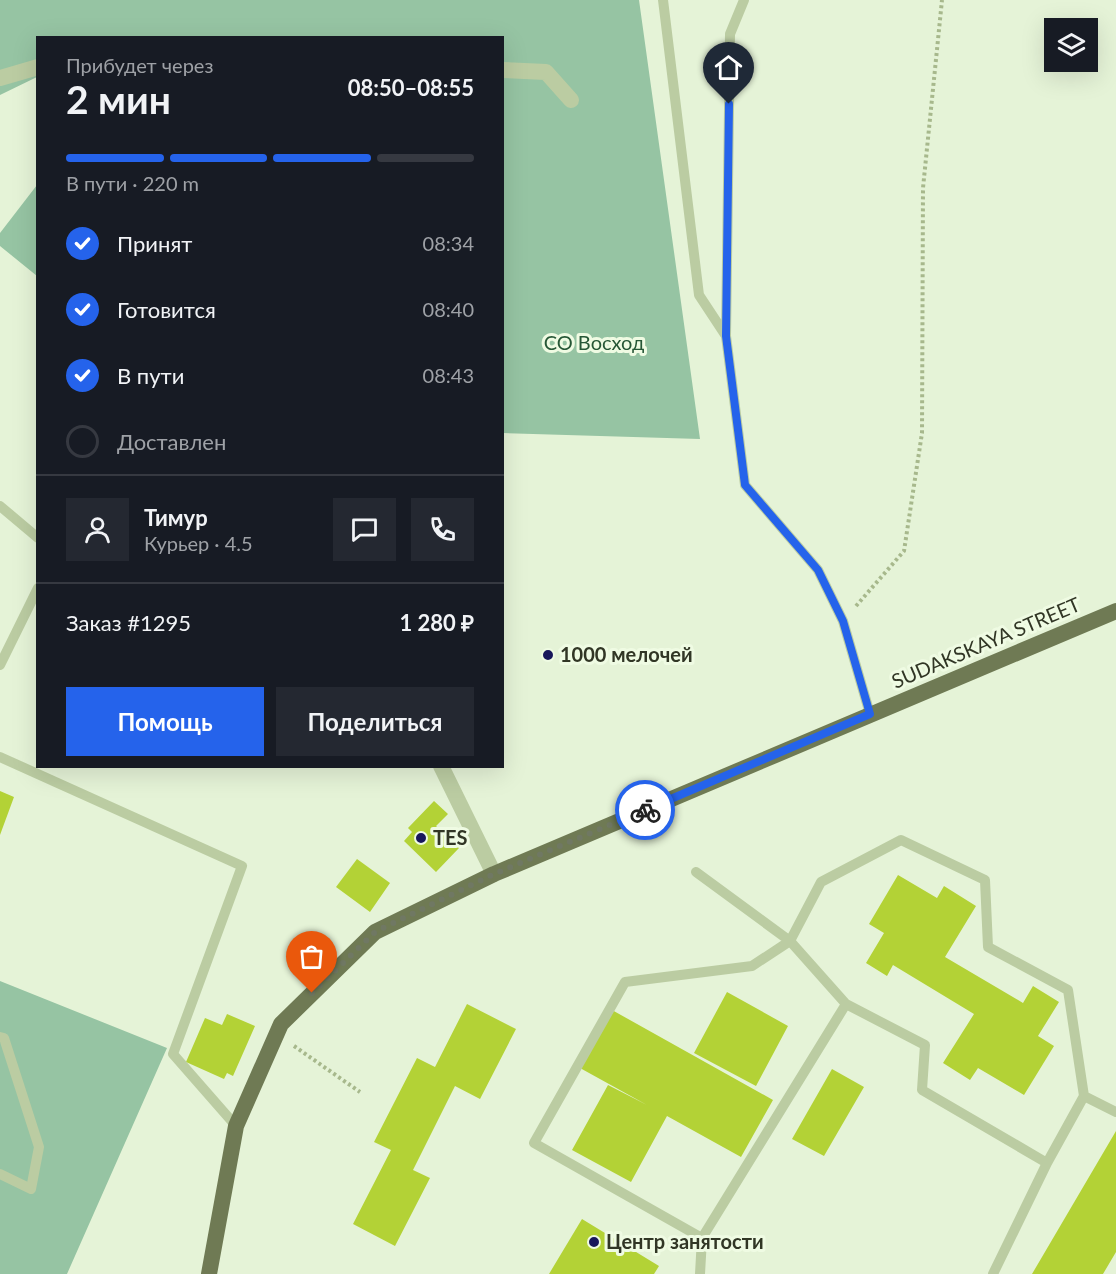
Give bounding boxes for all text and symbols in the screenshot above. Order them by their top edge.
map controls [1044,18,1098,72]
button: layers [1044,18,1098,72]
pin [703,42,754,104]
icon: home [712,51,745,84]
text: Прибудет через [66,53,213,77]
text: 08:50–08:55 [348,74,474,101]
text: 2 мин [66,76,171,122]
text: В пути · 220 m [66,171,199,195]
icon: check [66,227,99,260]
text: Принят [117,230,192,257]
text: 08:34 [423,231,474,255]
icon: check [66,293,99,326]
text: Готовится [117,296,216,323]
text: 08:40 [423,297,474,321]
park label: СО Восход [544,330,644,354]
icon: check [66,359,99,392]
text: В пути [117,362,184,389]
text: 08:43 [423,363,474,387]
text: Доставлен [117,428,226,455]
button: person [66,498,129,561]
button: chat [333,498,396,561]
button: phone [411,498,474,561]
text: Тимур [144,504,208,531]
text: Курьер · 4.5 [144,531,253,555]
street label: SUDAKSKAYA STREET [888,591,1084,693]
text: Заказ #1295 [66,609,191,636]
text: 1 280 ₽ [399,609,474,636]
place label: 1000 мелочей [560,642,693,666]
marker: 1000 мелочей [541,648,555,662]
button: Помощь [66,687,264,756]
button: Поделиться [276,687,474,756]
courier [615,780,675,840]
icon: bike [629,794,662,827]
place label: TES [433,825,467,849]
marker: TES [414,831,428,845]
pin [286,931,337,993]
icon: bag [295,940,328,973]
place label: Центр занятости [606,1229,764,1253]
marker: Центр занятости [587,1235,601,1249]

